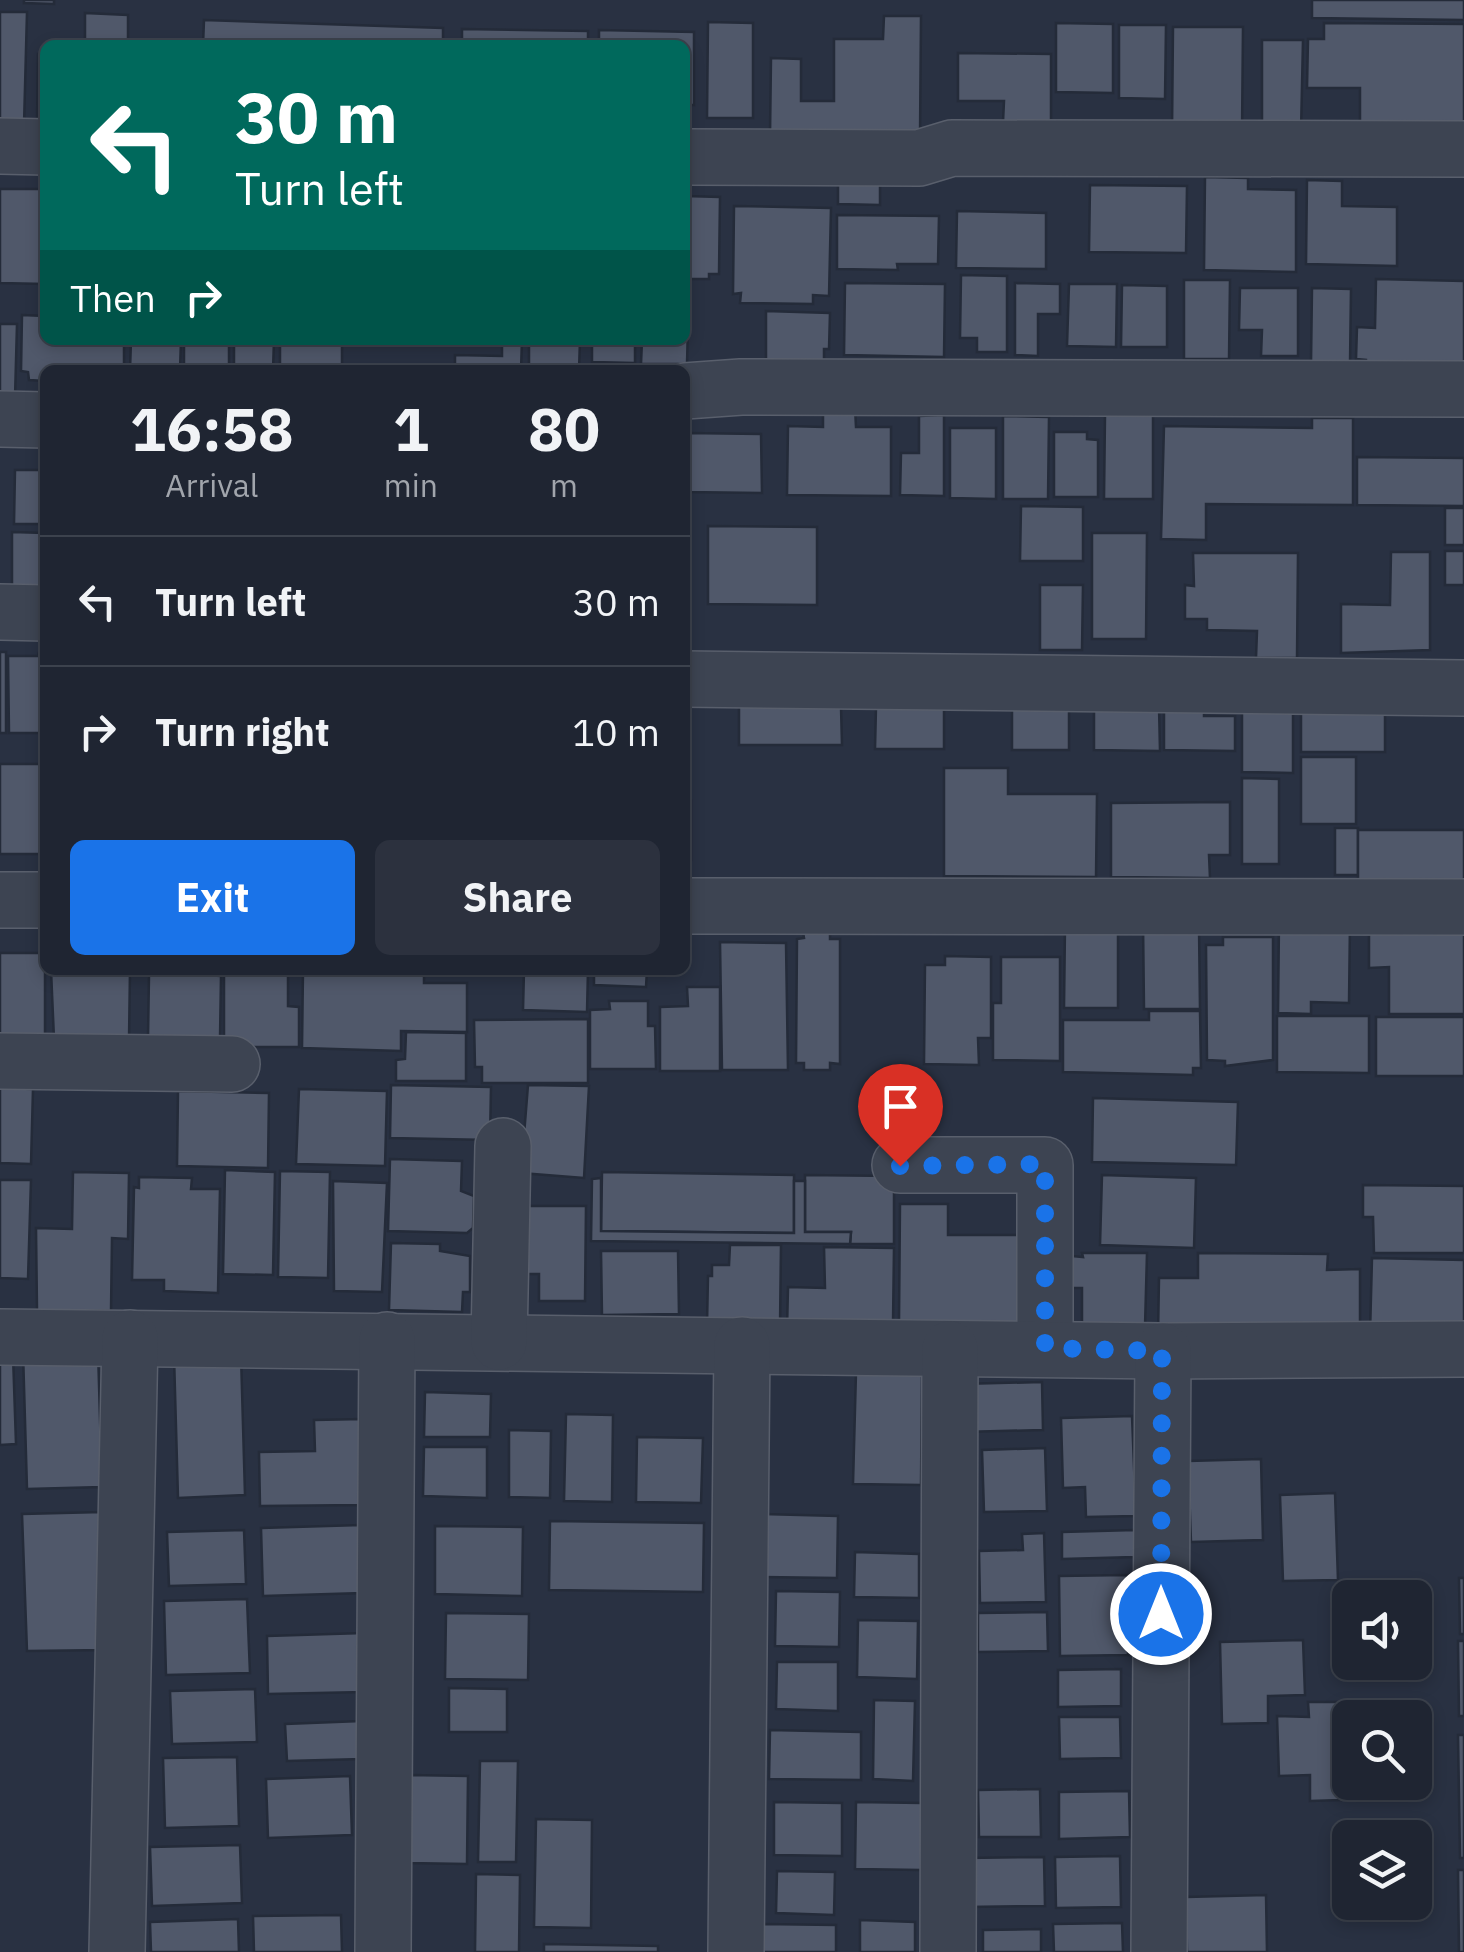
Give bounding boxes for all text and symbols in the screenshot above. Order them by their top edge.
text: 30 m [235,71,398,162]
icon: left [70,80,200,210]
text: Turn left [235,159,404,217]
icon: right [176,270,231,325]
text: Then [70,273,156,322]
text: 16:58 [130,389,294,468]
text: 1 [393,389,429,468]
text: 80 [528,389,600,468]
text: Arrival [165,464,259,506]
text: min [384,464,438,506]
text: m [550,464,578,506]
icon: left [70,574,125,629]
text: Turn left [155,577,306,626]
text: 30 m [572,577,660,626]
icon: right [70,704,125,759]
text: Turn right [155,707,330,756]
text: 10 m [572,707,660,756]
button: Exit [70,840,355,955]
button: Share [375,840,660,955]
pin [858,1064,943,1167]
icon: arrive [873,1079,928,1134]
position arrow [1109,1562,1213,1666]
map controls [1332,1580,1432,1920]
button: sound [1332,1580,1432,1680]
button: search [1332,1700,1432,1800]
button: layers [1332,1820,1432,1920]

